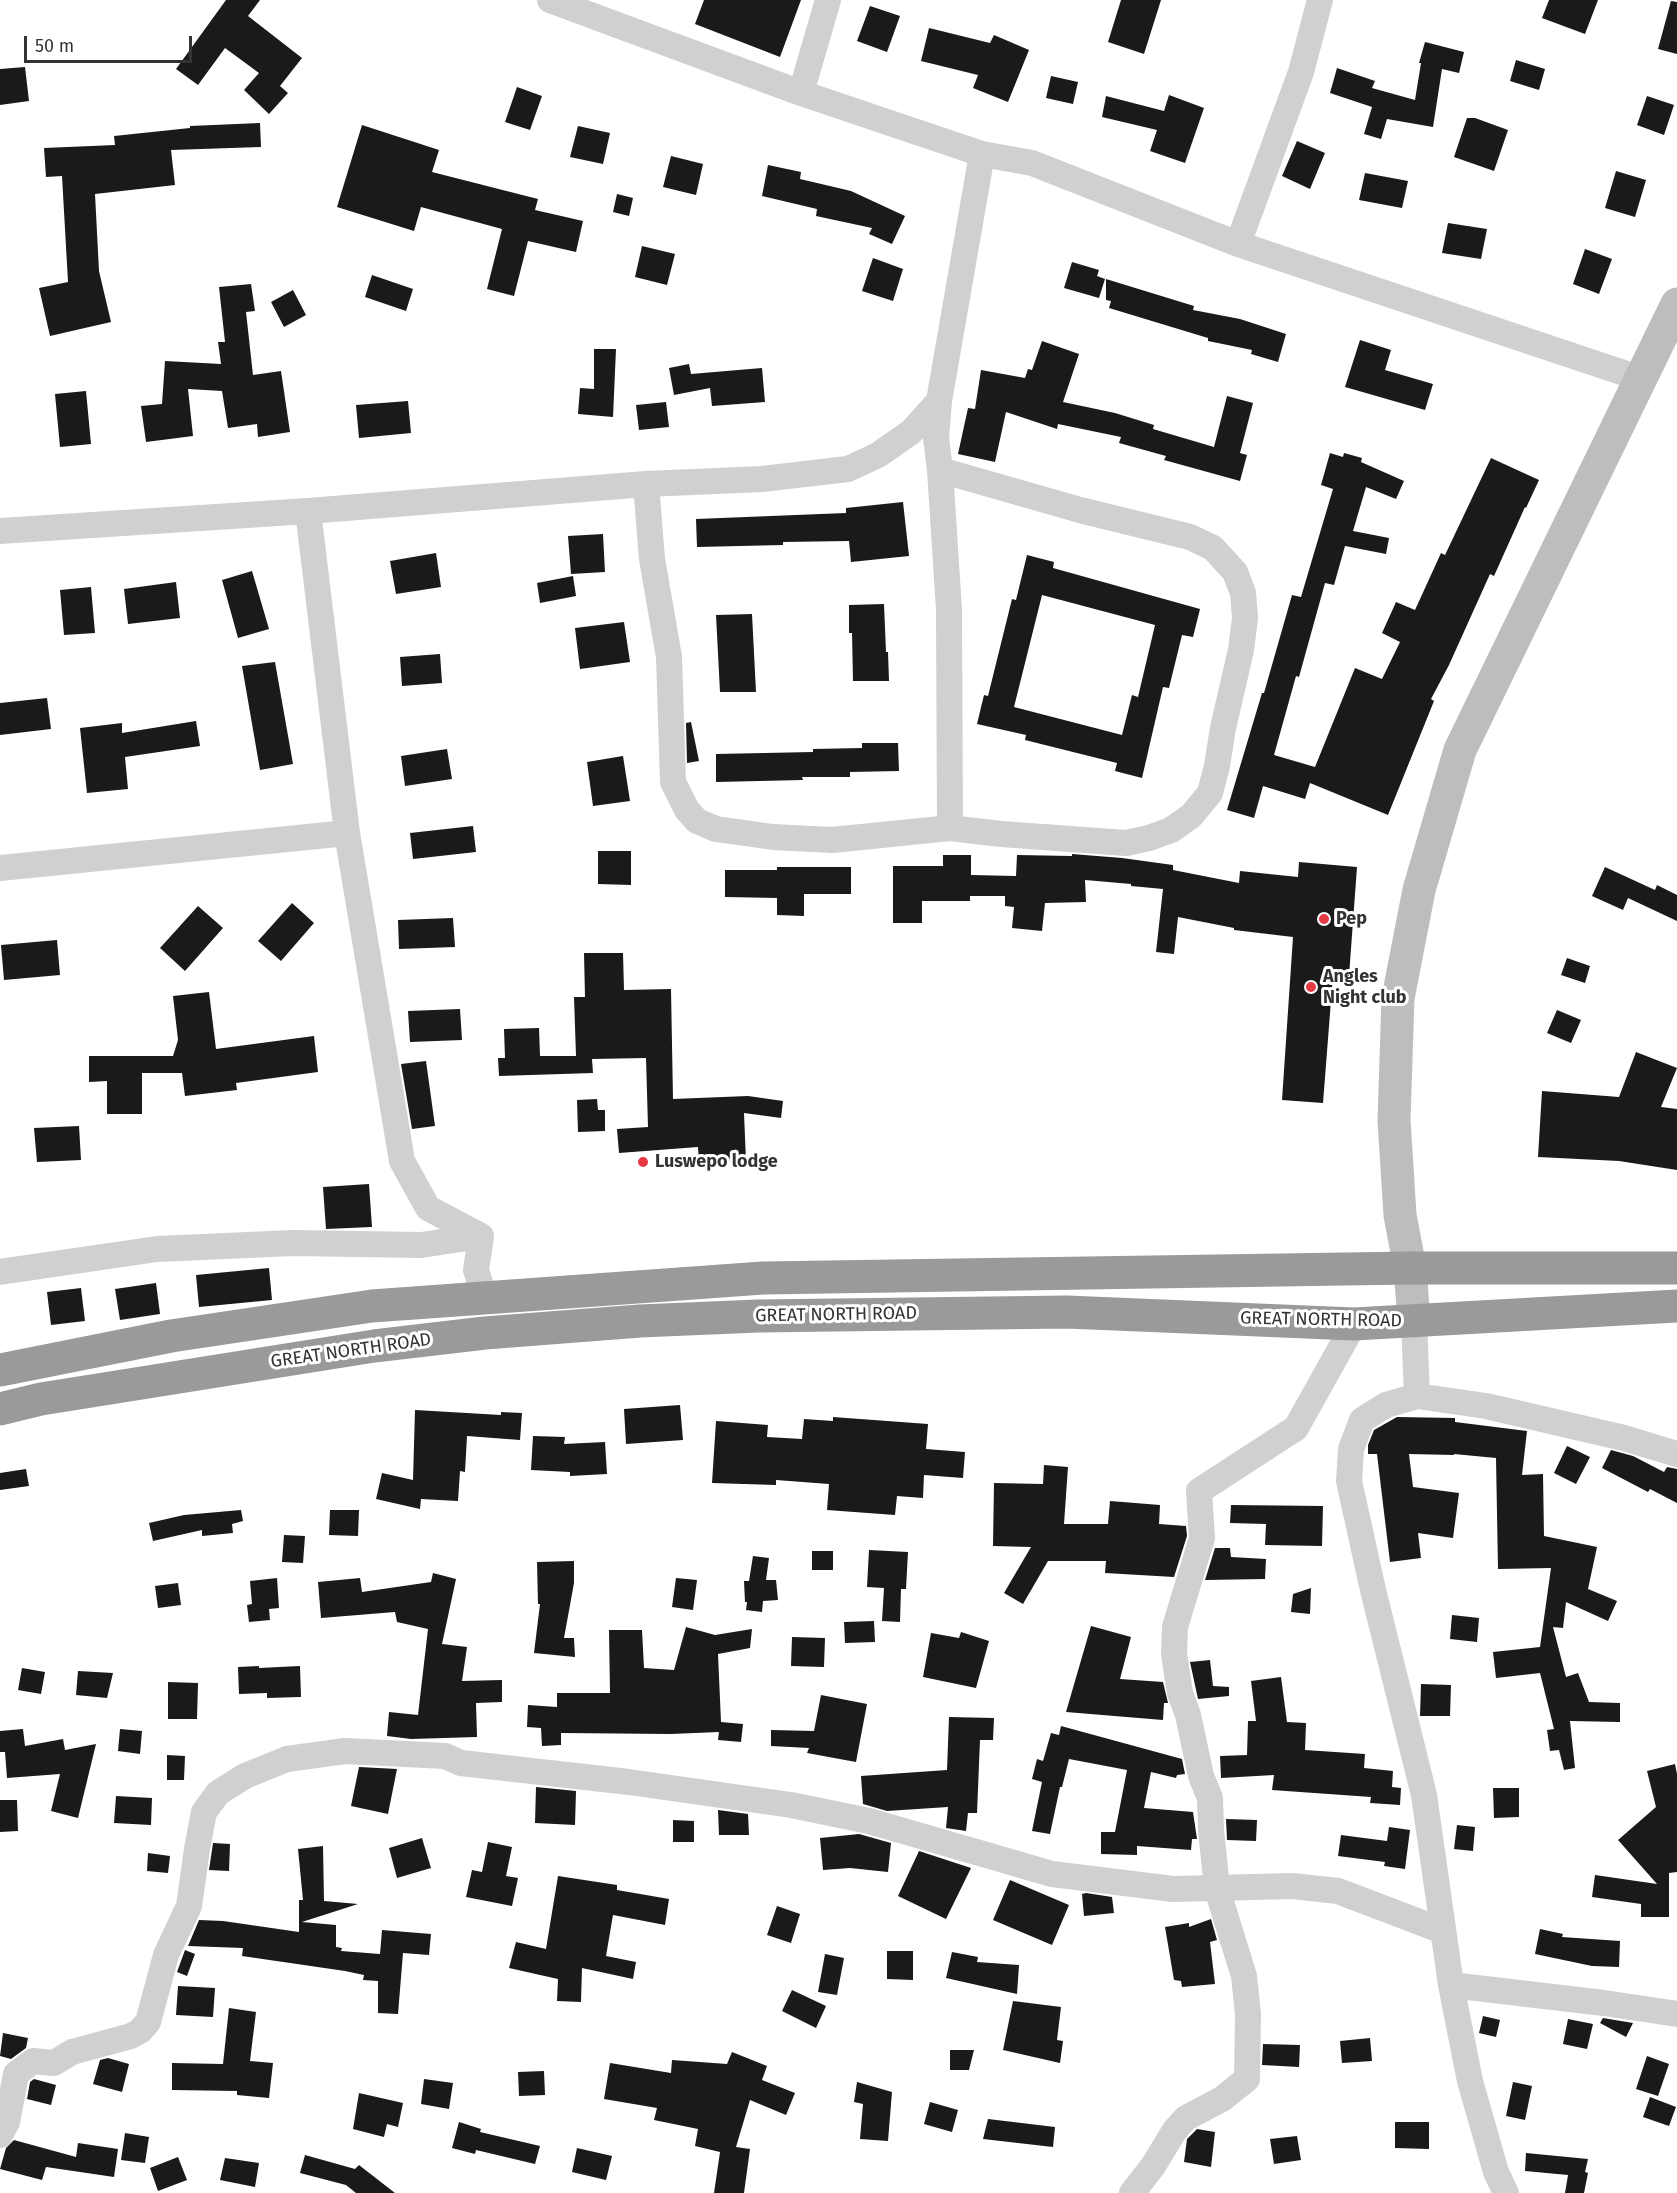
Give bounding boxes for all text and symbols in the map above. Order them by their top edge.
scale bar [27,24,195,62]
text: 50 m [35,35,74,57]
place label: Pep [1336,908,1367,930]
marker: Pep [1317,912,1331,926]
place label: Angles Night club [1323,966,1407,1008]
marker: Angles Night club [1304,980,1318,994]
place label: Luswepo lodge [655,1151,778,1173]
marker: Luswepo lodge [636,1155,650,1169]
street label: GREAT NORTH ROAD [755,1303,917,1327]
street label: GREAT NORTH ROAD [1240,1308,1402,1332]
street label: GREAT NORTH ROAD [269,1329,433,1373]

